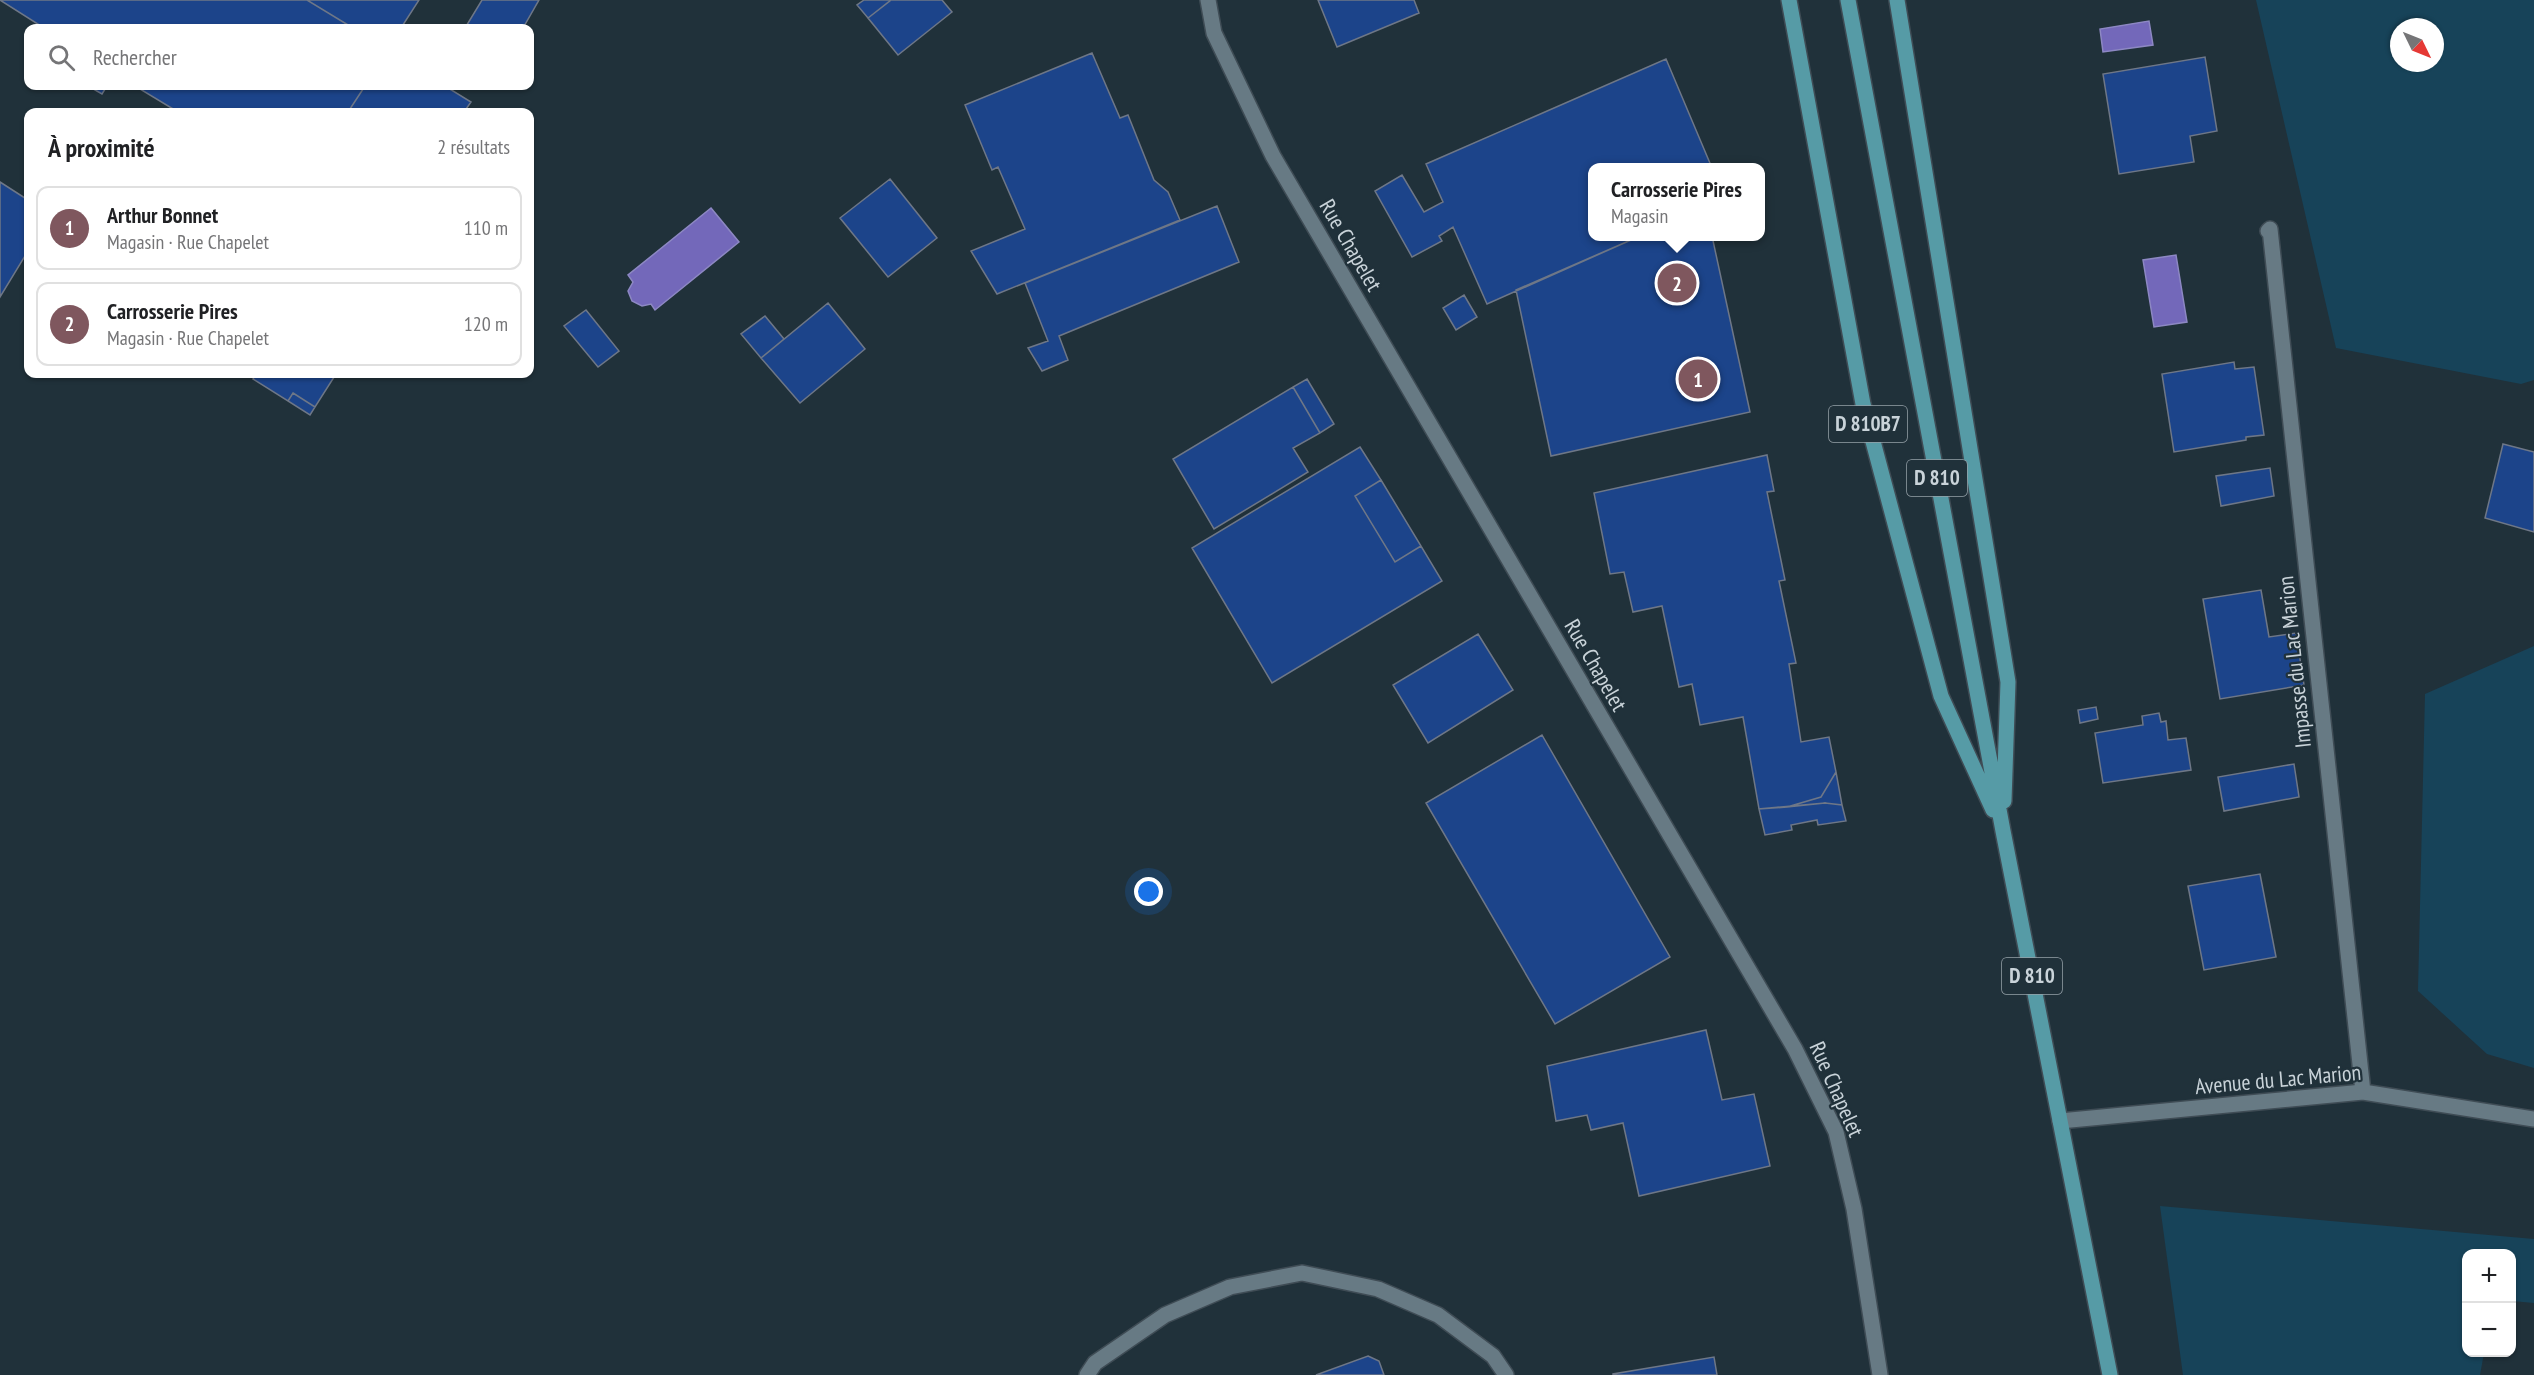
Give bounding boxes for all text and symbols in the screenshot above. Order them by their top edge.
north arrow [2390,18,2444,72]
search box [24,24,534,90]
icon: search [45,41,78,74]
text: Rechercher [93,43,177,71]
text: À proximité [48,131,155,164]
text: 2 résultats [437,134,510,160]
popup [1588,163,1765,241]
text: Carrosserie Pires [1611,175,1742,203]
street label: Rue Chapelet [1314,194,1388,296]
text: Arthur Bonnet [107,201,218,229]
text: Magasin [1611,203,1668,229]
text: 1 [65,215,74,241]
text: 110 m [464,215,508,241]
text: Magasin · Rue Chapelet [107,229,269,255]
pin: 2 [1658,260,1696,306]
text: Carrosserie Pires [107,297,238,325]
text: 2 [65,311,74,337]
text: 120 m [464,311,508,337]
text: Magasin · Rue Chapelet [107,325,269,351]
pin: 1 [1678,356,1718,401]
road number: D 810B7 [1829,406,1907,442]
road number: D 810 [1907,460,1967,496]
street label: Impasse du Lac Marion [2271,575,2317,749]
street label: Rue Chapelet [1559,614,1633,716]
your location [1134,877,1163,906]
road number: D 810 [2002,958,2062,994]
street label: Rue Chapelet [1804,1037,1870,1141]
street label: Avenue du Lac Marion [2194,1058,2362,1100]
map controls [2462,1249,2516,1357]
button: + [2462,1249,2516,1303]
button: − [2462,1303,2516,1357]

